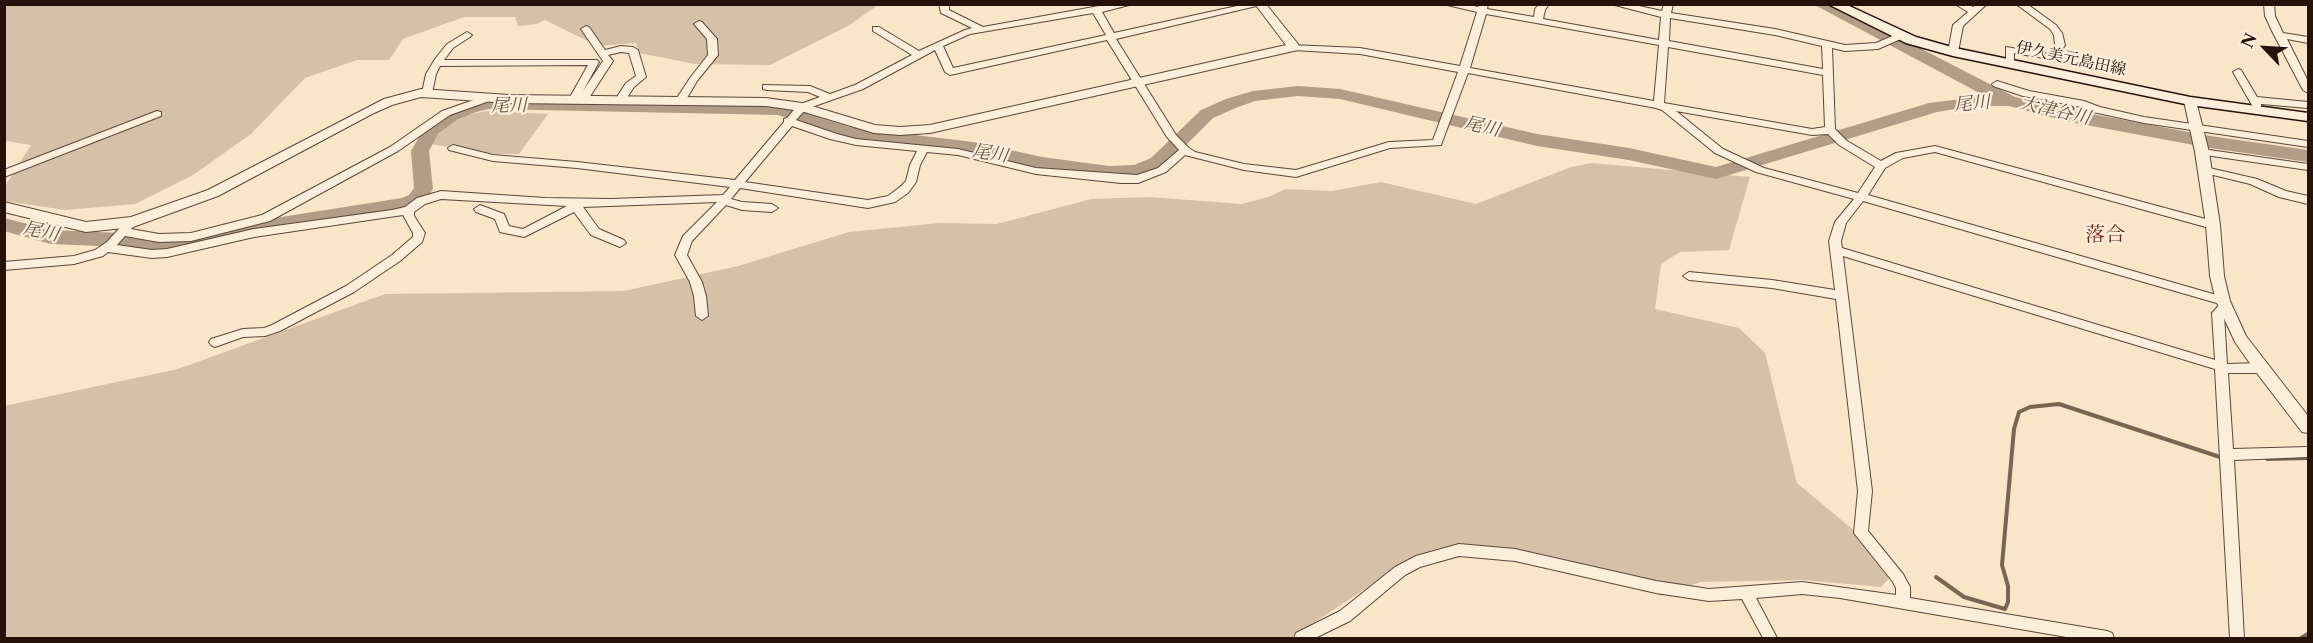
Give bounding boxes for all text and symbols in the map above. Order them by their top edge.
north arrow [2235,18,2295,78]
text: N [2237,30,2261,51]
street label: 伊久美元島田線 [2014,38,2128,80]
water label: 尾川 [1953,92,1991,116]
water label: 大津谷川 [2017,92,2093,130]
water label: 尾川 [491,95,527,117]
water label: 尾川 [1462,112,1502,142]
water label: 尾川 [971,141,1009,167]
water label: 尾川 [21,218,61,246]
district label: 落合 [2085,223,2125,247]

